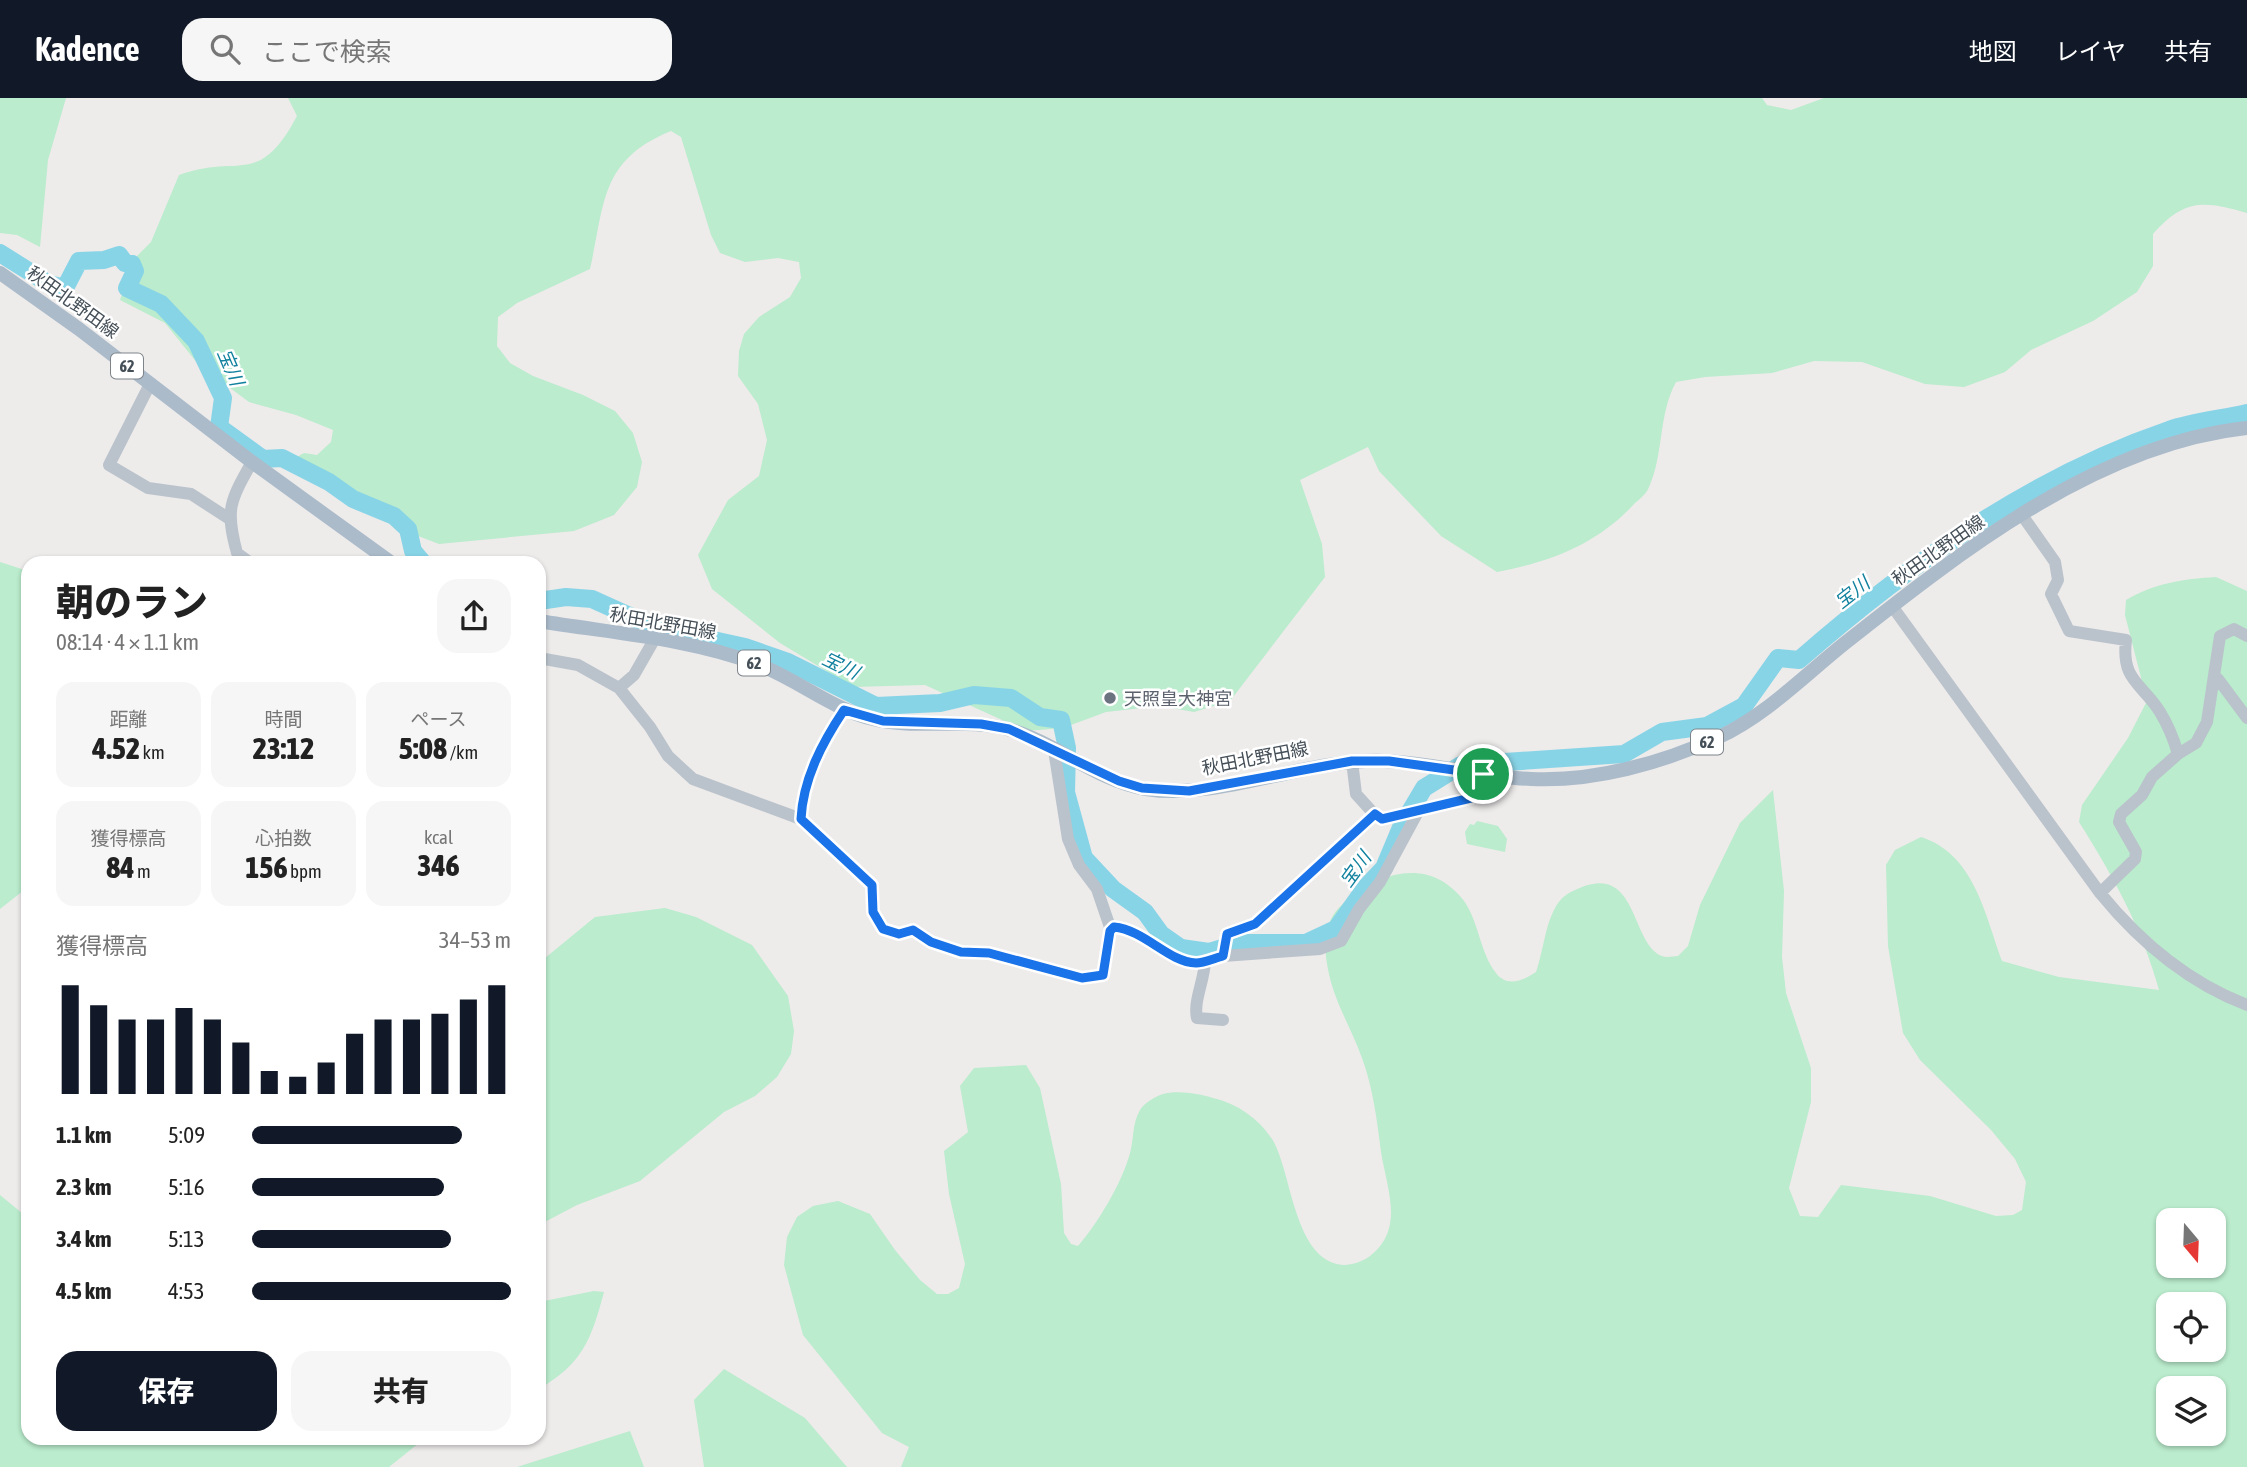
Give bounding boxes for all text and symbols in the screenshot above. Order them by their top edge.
search box [182,18,672,81]
text: Kadence [35,30,140,68]
icon: search [206,30,244,68]
text: ここで検索 [262,37,392,67]
text: 地図 [1969,38,2017,65]
text: レイヤ [2055,38,2126,65]
text: 共有 [2164,38,2212,65]
street label: 秋田北野田線 [23,262,123,342]
water label: 宝川 [213,345,249,391]
road number: 62 [111,354,143,378]
street label: 秋田北野田線 [1888,510,1988,590]
water label: 宝川 [1830,570,1875,612]
button: share [437,579,511,653]
text: 朝のラン [56,581,208,624]
street label: 秋田北野田線 [608,603,718,643]
text: 08:14 · 4 × 1.1 km [56,629,199,655]
water label: 宝川 [819,647,865,684]
road number: 62 [738,650,770,676]
place label: 天照皇大神宮 [1124,688,1232,709]
marker: 天照皇大神宮 [1102,690,1118,706]
text: 距離 [109,708,148,730]
text: 時間 [264,708,303,730]
text: ペース [410,708,467,730]
road number: 62 [1691,730,1723,754]
text: 4.52 [92,731,140,765]
text: 23:12 [253,731,314,765]
text: 5:08 [399,731,447,765]
street label: 秋田北野田線 [1200,737,1310,779]
text: km [140,741,165,763]
text: /km [447,741,478,763]
pin [1453,744,1513,804]
icon: arrive [1464,755,1502,793]
text: kcal [424,826,453,848]
text: 獲得標高 [90,827,167,849]
text: 心拍数 [255,827,312,849]
water label: 宝川 [1335,846,1376,891]
text: 346 [417,848,460,882]
text: 84 [106,850,134,884]
text: 156 [245,850,288,884]
text: m [134,860,151,882]
text: bpm [288,860,322,882]
text: 34–53 m [439,927,511,953]
text: 獲得標高 [56,933,148,959]
text: 1.1 km [56,1122,112,1148]
text: 5:09 [168,1122,205,1148]
text: 2.3 km [56,1174,112,1200]
text: 5:16 [168,1174,205,1200]
north arrow [2156,1208,2226,1278]
map controls [2156,1208,2226,1446]
text: 3.4 km [56,1226,112,1252]
text: 5:13 [168,1226,205,1252]
text: 4.5 km [56,1278,112,1304]
text: 4:53 [168,1278,205,1304]
button: locate [2156,1292,2226,1362]
button: 保存 [56,1351,277,1431]
button: 共有 [291,1351,511,1431]
button: layers [2156,1376,2226,1446]

